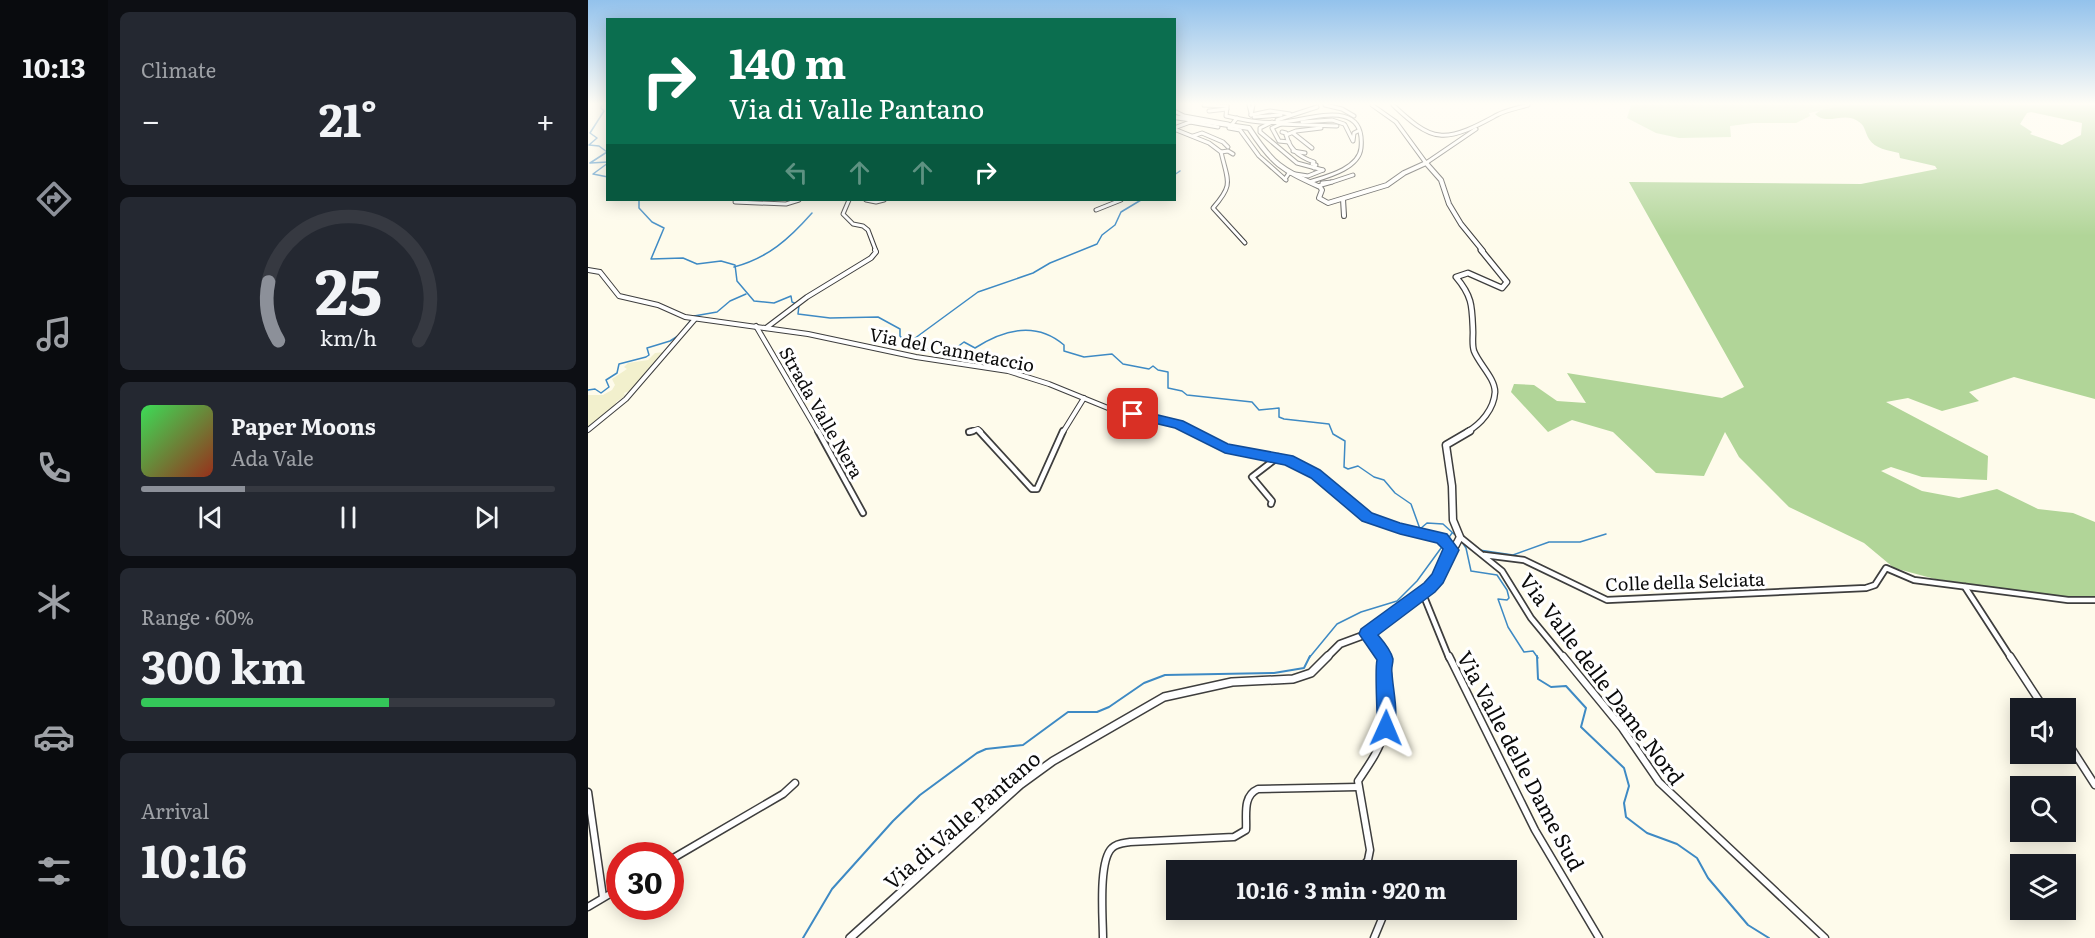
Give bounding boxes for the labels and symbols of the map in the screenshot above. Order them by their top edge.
street label: Via del Cannetaccio [867,320,1037,378]
street label: Strada Valle Nera [773,341,871,483]
pin [1107,388,1158,439]
street label: Colle della Selciata [1605,565,1766,597]
street label: Via Valle delle Dame Nord [1513,566,1693,790]
street label: Via Valle delle Dame Sud [1451,644,1593,876]
position arrow [1354,696,1418,760]
street label: Via di Valle Pantano [876,742,1046,896]
speed limit sign: 30 [606,842,684,920]

